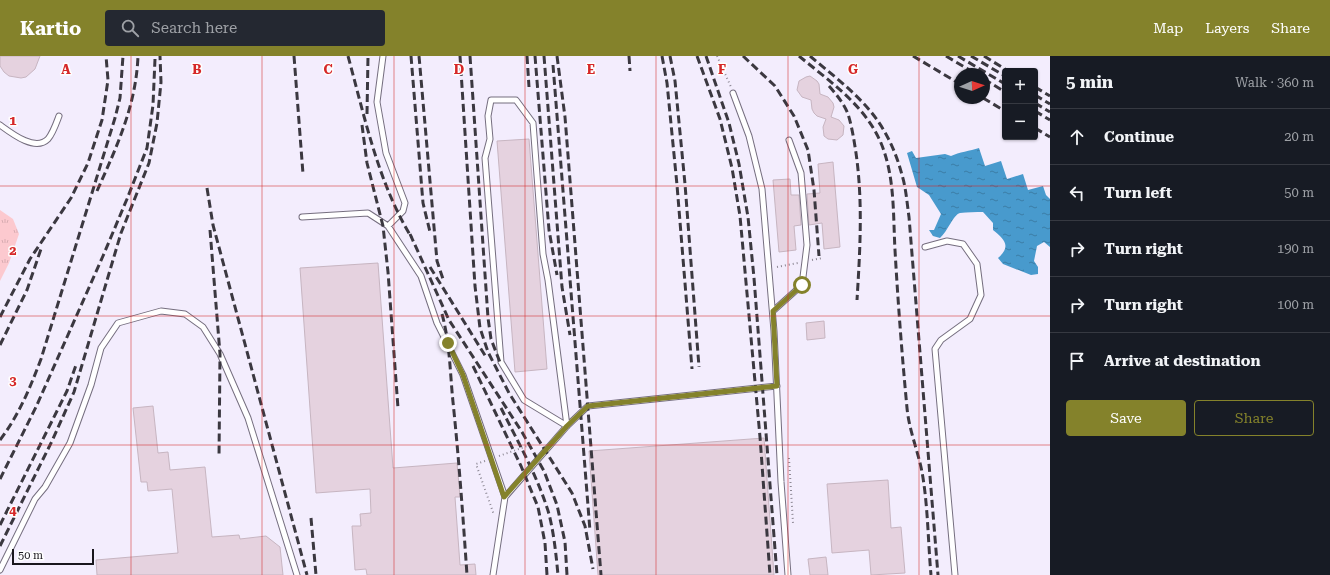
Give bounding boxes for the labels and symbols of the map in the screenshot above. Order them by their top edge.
text: A [61,62,71,77]
text: B [192,62,202,77]
text: C [323,62,333,77]
text: D [454,62,464,77]
text: E [587,62,595,77]
text: F [718,62,726,77]
text: G [848,62,858,77]
north arrow [954,68,990,104]
text: 1 [9,113,17,128]
text: 2 [9,243,17,258]
route start [793,276,811,294]
route end [439,334,457,352]
text: 3 [9,373,17,388]
text: 4 [9,503,17,518]
scale bar [12,547,94,566]

